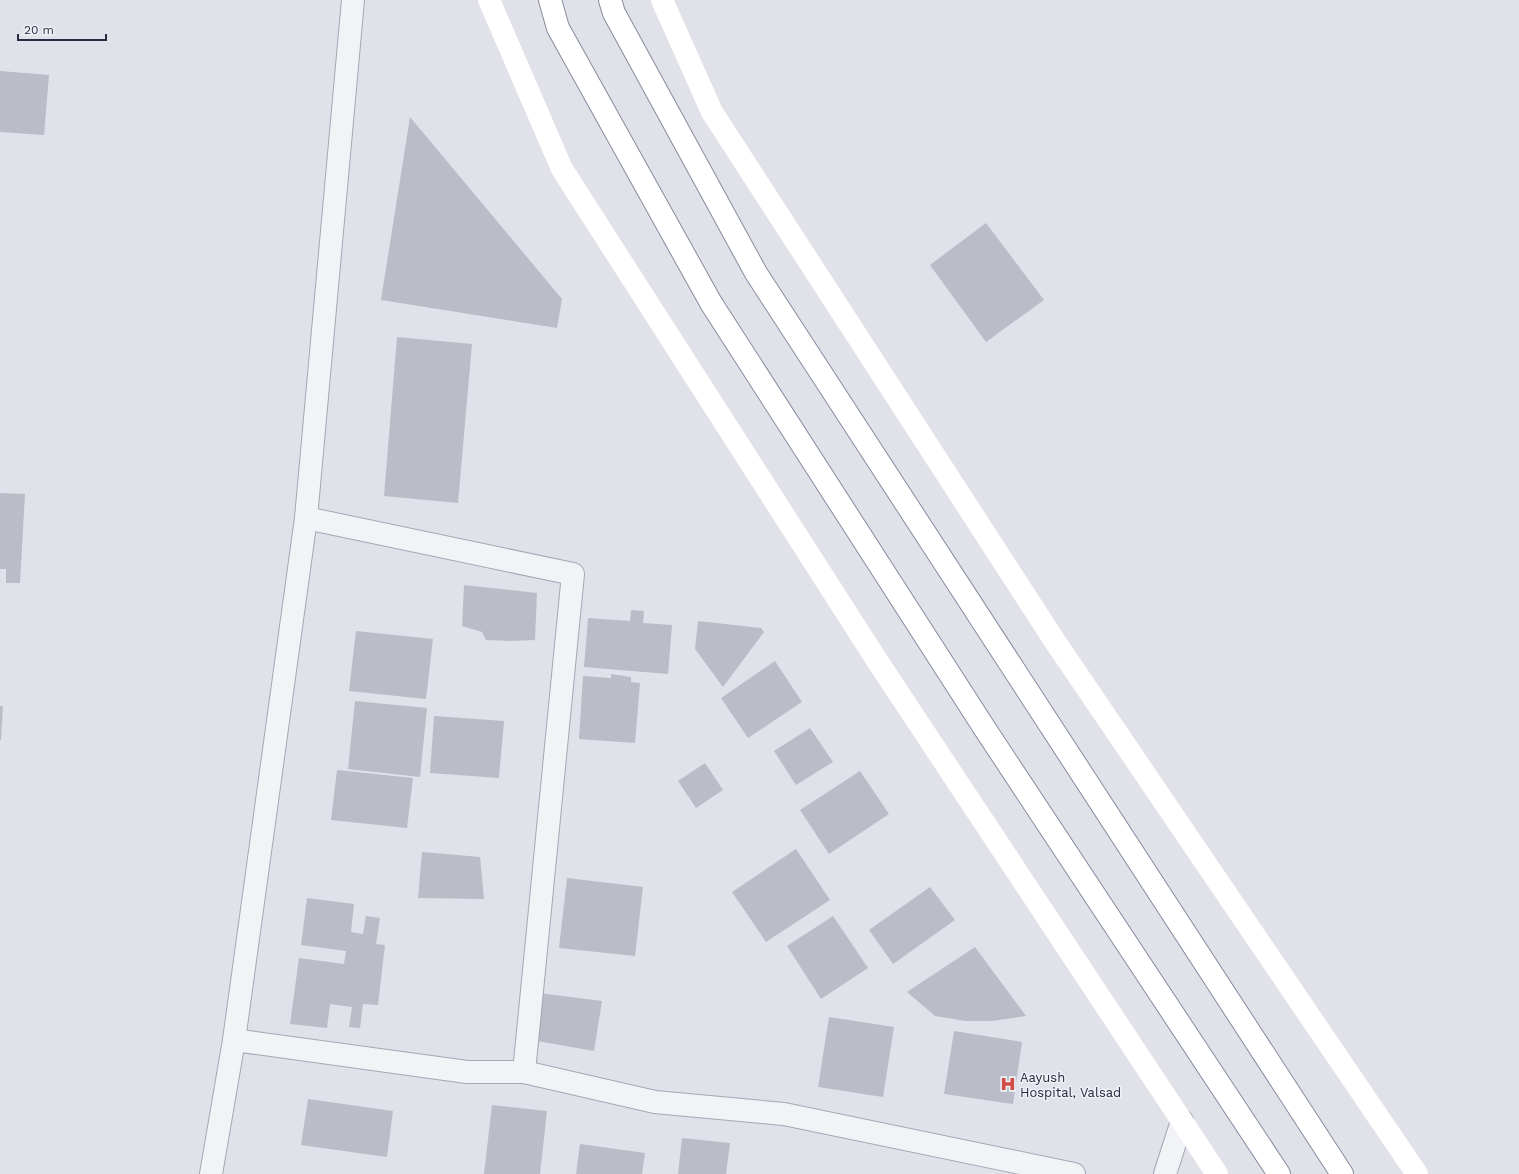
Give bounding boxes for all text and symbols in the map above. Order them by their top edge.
scale bar [18,16,106,42]
text: 20 m [24,23,54,37]
place label: Aayush Hospital, Valsad [1020,1070,1121,1100]
hospital icon: Aayush Hospital, Valsad [999,1075,1017,1093]

